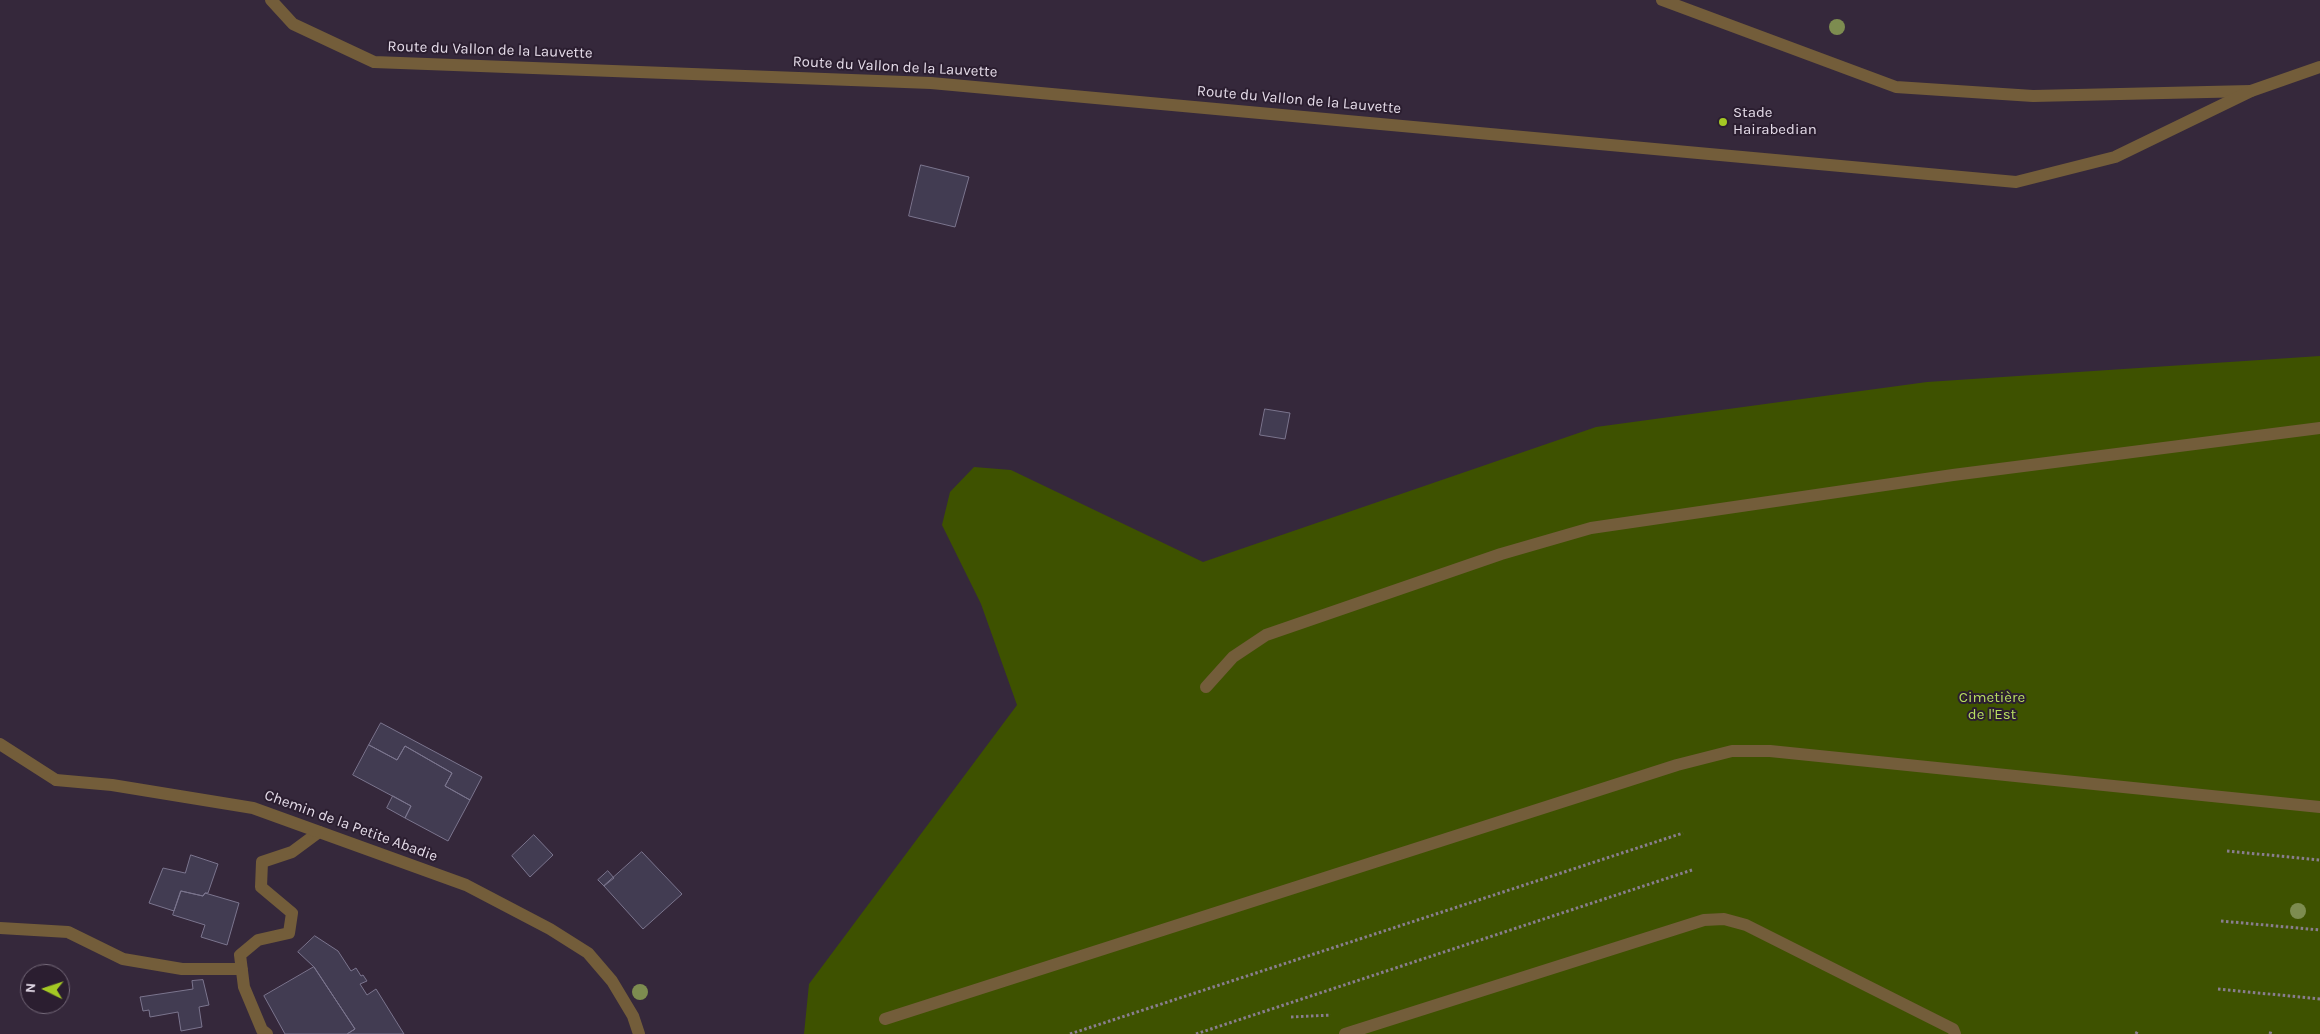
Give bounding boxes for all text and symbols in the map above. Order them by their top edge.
street label: Route du Vallon de la Lauvette [387,37,593,63]
street label: Route du Vallon de la Lauvette [792,53,998,81]
street label: Route du Vallon de la Lauvette [1196,82,1402,118]
place label: Stade Hairabedian [1733,104,1817,139]
marker: Stade Hairabedian [1717,116,1729,128]
park label: Cimetière de l'Est [1959,689,2025,724]
street label: Chemin de la Petite Abadie [262,786,440,866]
north arrow [20,964,70,1014]
text: N [22,982,39,994]

